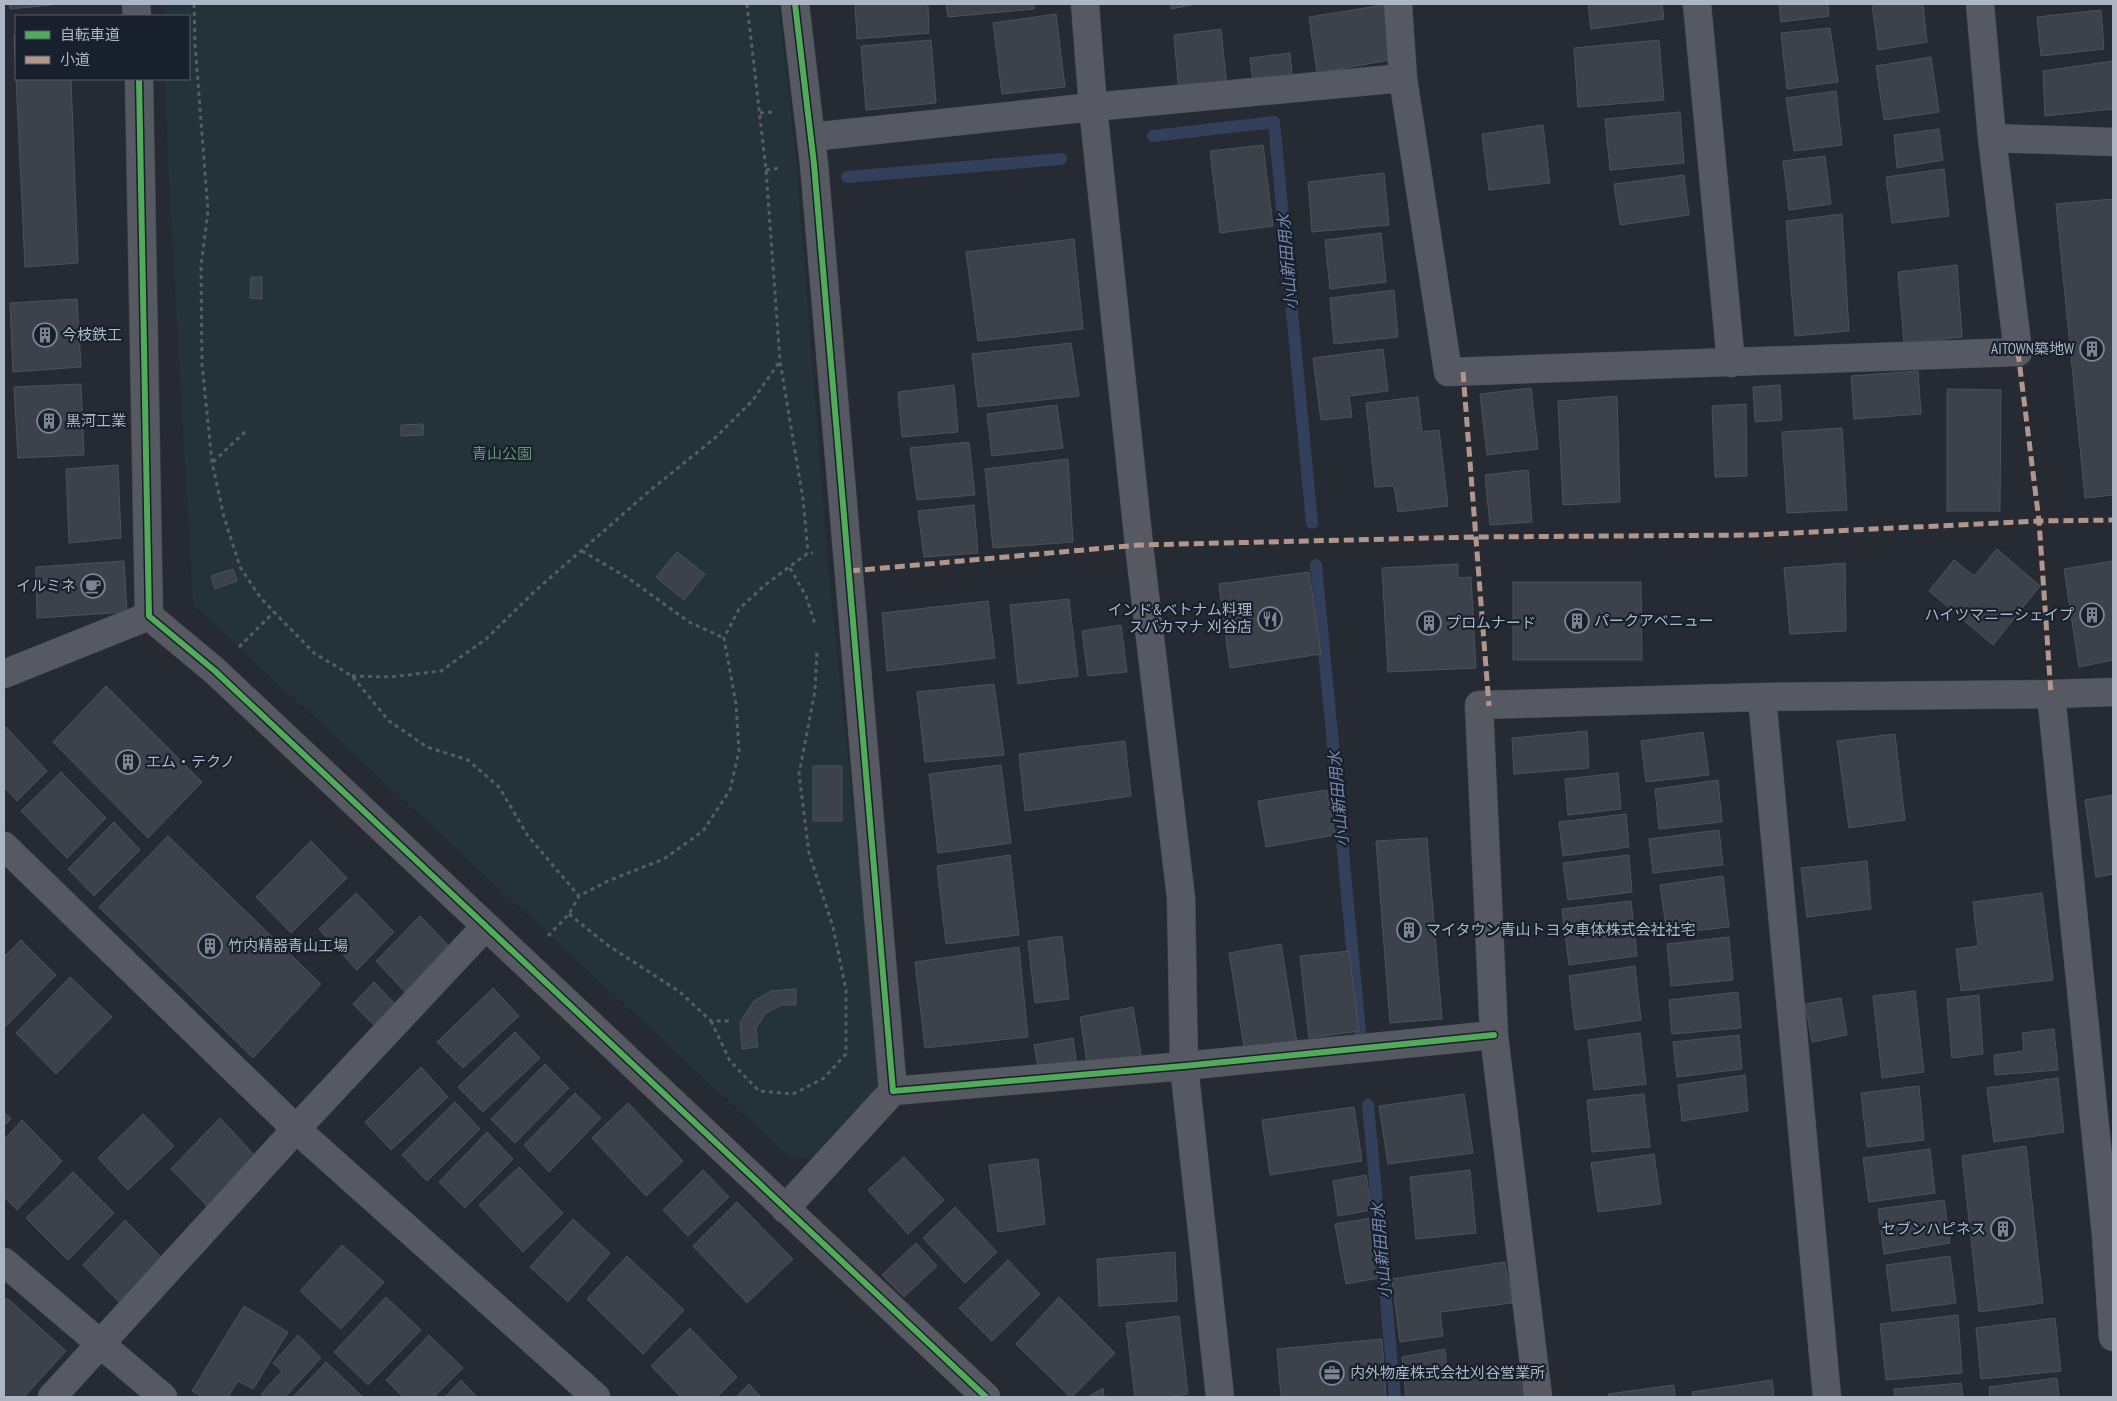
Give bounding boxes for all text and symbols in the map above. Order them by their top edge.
legend [15,15,190,80]
text: 自転車道 [60,25,120,44]
text: 小道 [60,50,90,69]
water label: 小山新田用水 [1273,211,1301,311]
building icon: 今枝鉄工 [32,322,58,348]
place label: 今枝鉄工 [62,325,122,344]
building icon: AITOWN築地W [2079,336,2105,362]
place label: AITOWN築地W [1991,339,2074,358]
building icon: 黒河工業 [36,408,62,434]
place label: 黒河工業 [66,411,126,430]
park label: 青山公園 [472,444,532,463]
cafe icon: イルミネ [80,573,106,599]
place label: イルミネ [16,576,76,595]
place label: インド&ベトナム料理 スバカマナ 刈谷店 [1108,600,1252,636]
building icon: ハイツマニーシェイプ [2079,602,2105,628]
place label: ハイツマニーシェイプ [1925,605,2074,624]
restaurant icon: インド&ベトナム料理 スバカマナ 刈谷店 [1257,606,1283,632]
building icon: パークアベニュー [1564,608,1590,634]
building icon: プロムナード [1416,610,1442,636]
place label: パークアベニュー [1594,611,1714,630]
place label: プロムナード [1446,613,1536,632]
water label: 小山新田用水 [1324,748,1352,848]
building icon: エム・テクノ [115,749,141,775]
place label: エム・テクノ [146,752,235,771]
building icon: マイタウン青山トヨタ車体株式会社社宅 [1396,917,1422,943]
place label: マイタウン青山トヨタ車体株式会社社宅 [1426,920,1695,939]
building icon: 竹内精器青山工場 [197,933,223,959]
place label: 竹内精器青山工場 [228,936,348,955]
water label: 小山新田用水 [1367,1200,1395,1300]
building icon: セブンハピネス [1990,1216,2016,1242]
place label: セブンハピネス [1881,1219,1986,1238]
office icon: 内外物産株式会社刈谷営業所 [1319,1360,1345,1386]
place label: 内外物産株式会社刈谷営業所 [1350,1363,1545,1382]

